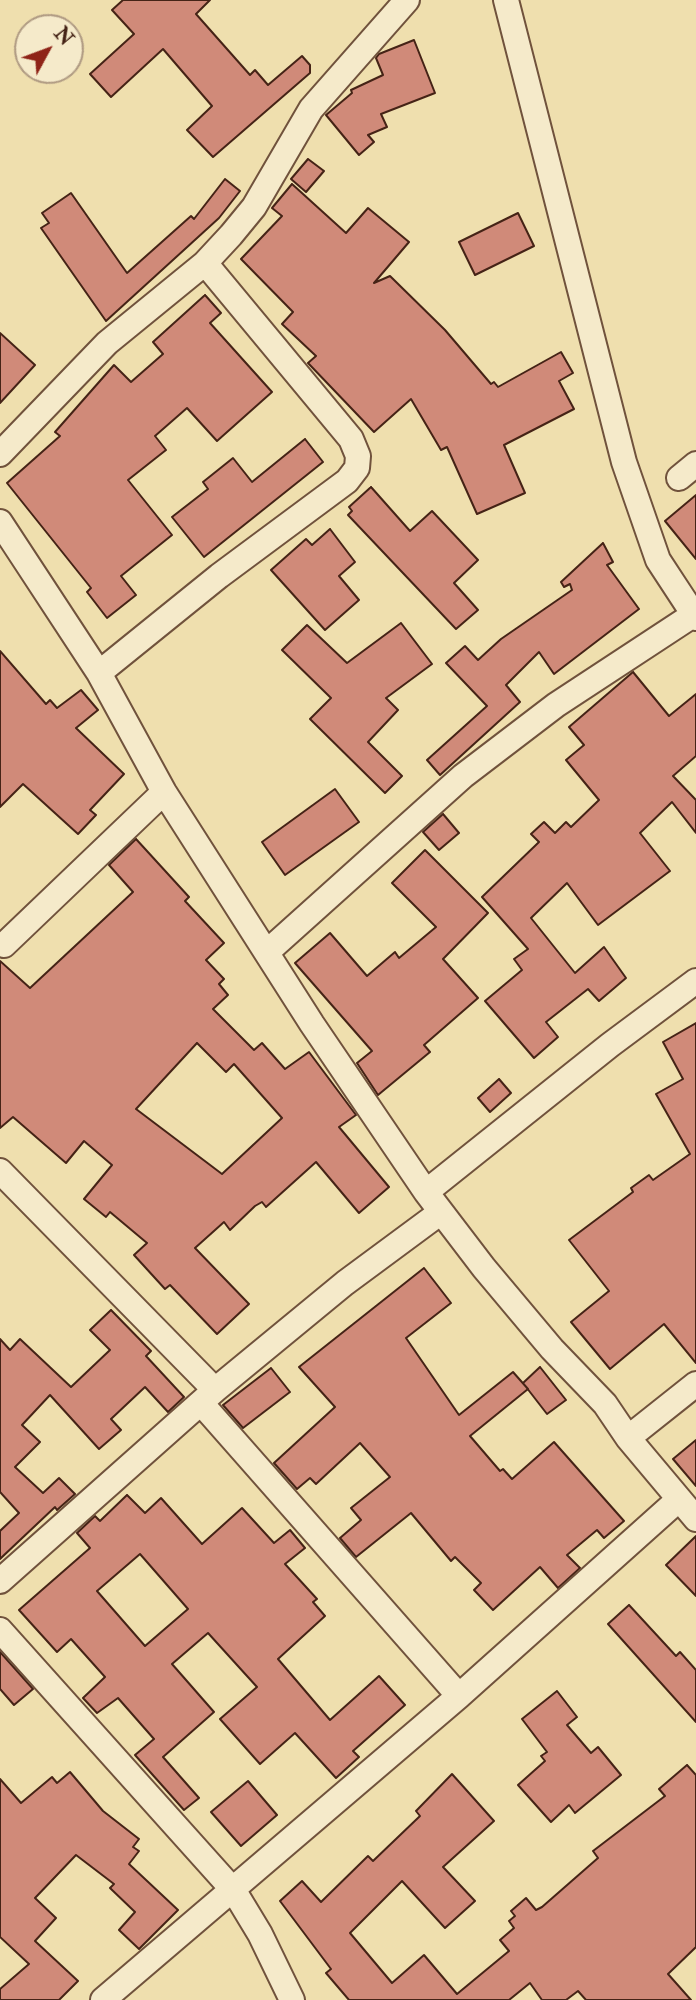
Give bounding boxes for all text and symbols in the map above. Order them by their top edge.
north arrow [14,14,84,84]
text: N [49,22,78,51]

